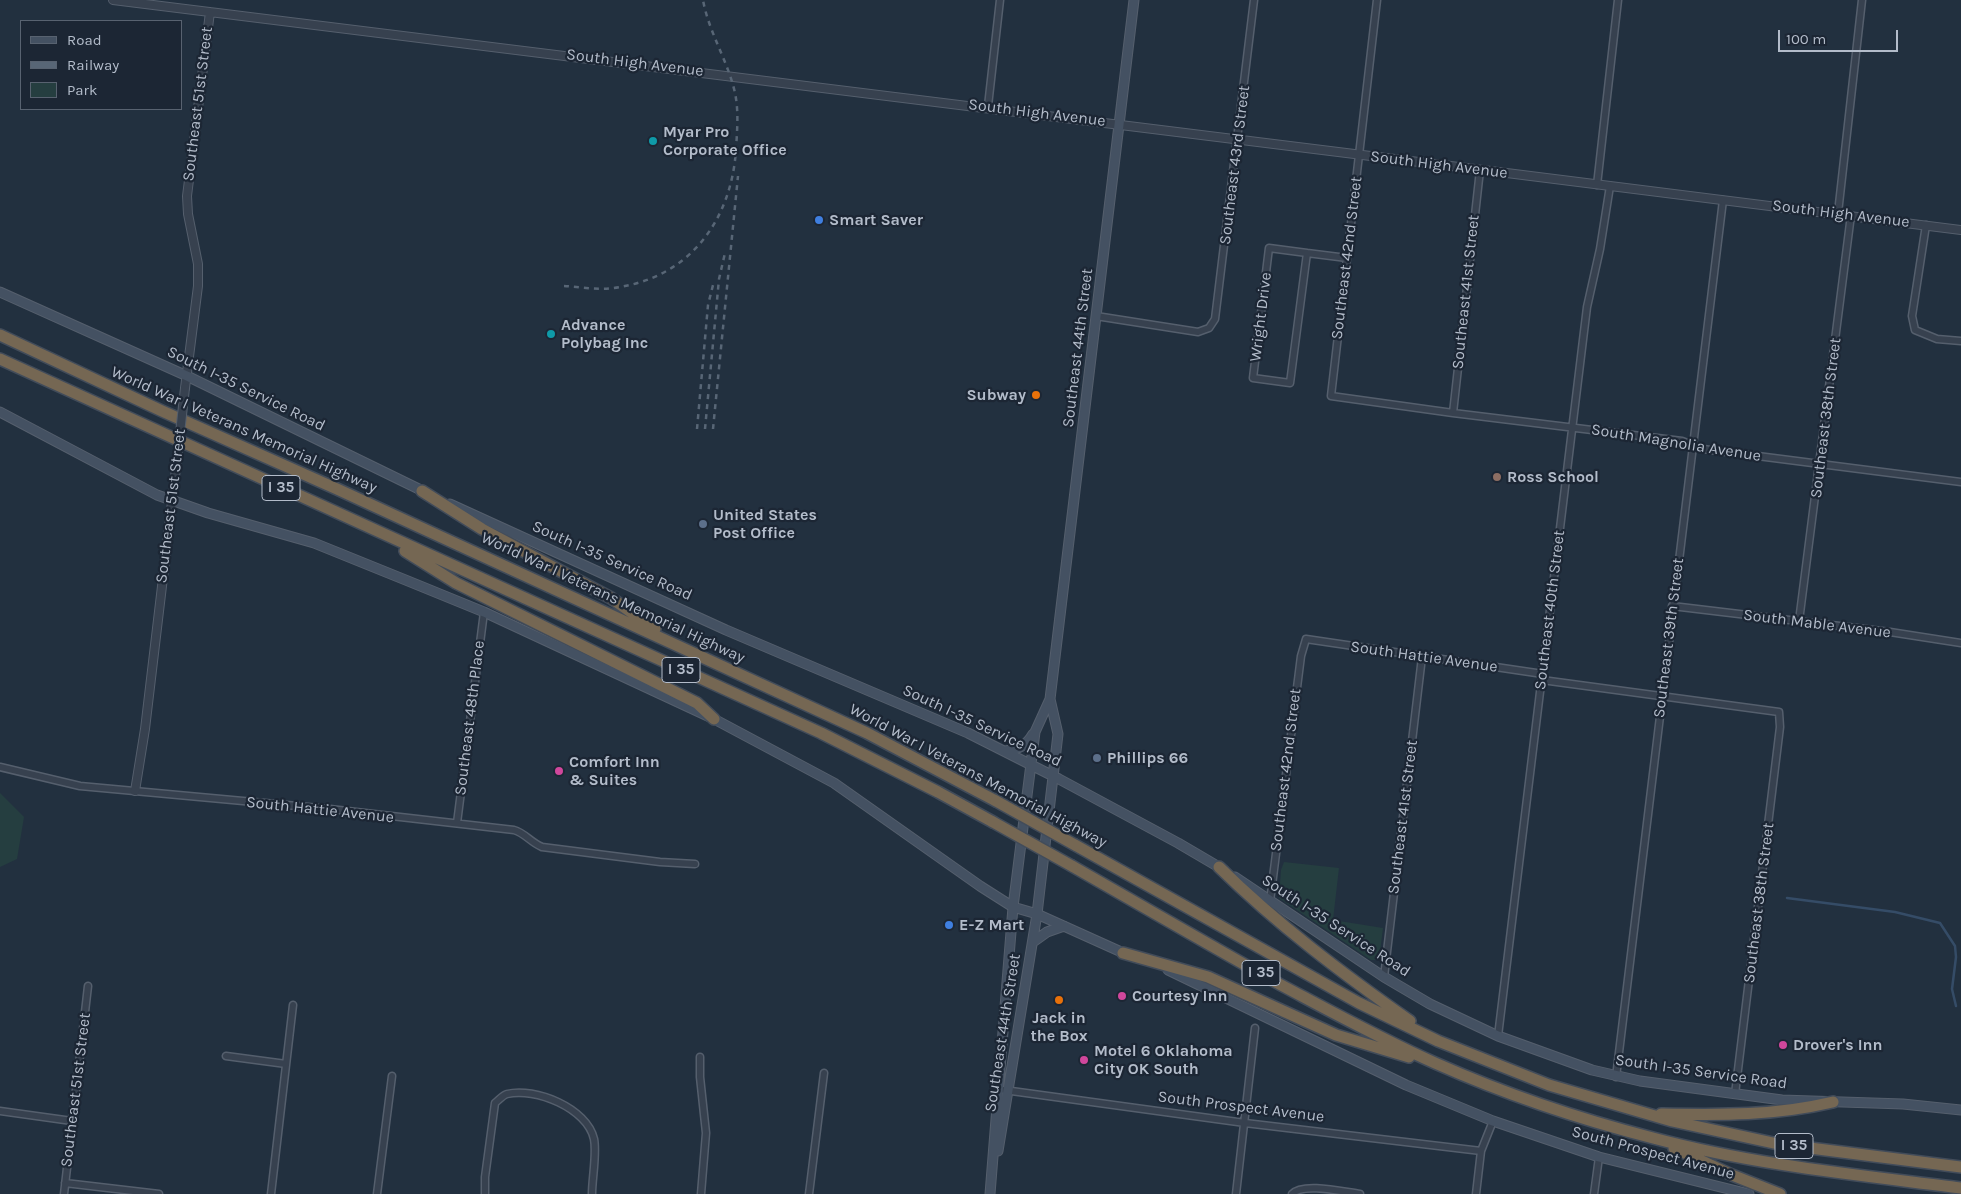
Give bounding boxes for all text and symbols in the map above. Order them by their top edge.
legend [20,20,182,110]
scale bar [1781,20,1901,52]
street label: Southeast 51st Street [179,26,217,182]
text: 100 m [1786,30,1826,48]
text: Road [67,31,102,49]
street label: South High Avenue [565,45,705,81]
text: Railway [67,56,119,74]
text: Park [67,81,97,99]
street label: Southeast 43rd Street [1216,84,1254,246]
street label: South High Avenue [967,95,1107,131]
place label: Myar Pro Corporate Office [663,122,787,160]
marker: Myar Pro Corporate Office [647,135,659,147]
street label: South High Avenue [1369,147,1509,183]
street label: Southeast 42nd Street [1327,175,1367,341]
street label: South High Avenue [1771,196,1911,232]
place label: Smart Saver [829,210,923,230]
marker: Smart Saver [813,214,825,226]
street label: Southeast 41st Street [1448,214,1484,370]
street label: Southeast 44th Street [1059,267,1097,429]
street label: Wright Drive [1246,271,1276,363]
place label: Advance Polybag Inc [561,315,648,353]
marker: Advance Polybag Inc [545,328,557,340]
street label: Southeast 38th Street [1807,337,1845,499]
street label: South I-35 Service Road [164,342,328,436]
street label: World War I Veterans Memorial Highway [108,362,380,498]
place label: Subway [966,385,1026,405]
marker: Subway [1030,389,1042,401]
street label: South Magnolia Avenue [1590,420,1762,466]
street label: Southeast 51st Street [152,428,190,584]
place label: Ross School [1507,467,1599,487]
marker: Ross School [1491,471,1503,483]
road number: I 35 [262,476,300,500]
place label: United States Post Office [713,505,817,543]
street label: South I-35 Service Road [529,517,695,605]
marker: United States Post Office [697,518,709,530]
street label: World War I Veterans Memorial Highway [478,528,748,668]
street label: Southeast 40th Street [1531,529,1569,691]
street label: Southeast 39th Street [1650,557,1688,719]
street label: South Mable Avenue [1742,605,1892,643]
street label: South Hattie Avenue [1349,637,1499,677]
street label: Southeast 48th Place [451,639,489,797]
road number: I 35 [662,658,700,682]
street label: South I-35 Service Road [899,681,1065,771]
street label: Southeast 42nd Street [1266,687,1306,853]
street label: World War I Veterans Memorial Highway [846,700,1110,852]
street label: Southeast 41st Street [1384,739,1422,895]
place label: Phillips 66 [1107,748,1188,768]
place label: Comfort Inn & Suites [569,752,660,790]
marker: Phillips 66 [1091,752,1103,764]
marker: Comfort Inn & Suites [553,765,565,777]
street label: South Hattie Avenue [245,793,395,827]
street label: Southeast 38th Street [1740,822,1778,984]
street label: South I-35 Service Road [1258,871,1414,981]
place label: E-Z Mart [959,915,1024,935]
marker: E-Z Mart [943,919,955,931]
street label: Southeast 44th Street [981,952,1025,1114]
road number: I 35 [1242,960,1280,986]
place label: Courtesy Inn [1132,986,1227,1006]
marker: Courtesy Inn [1116,990,1128,1002]
marker: Jack in the Box [1053,994,1065,1006]
place label: Jack in the Box [1030,1008,1088,1046]
street label: Southeast 51st Street [57,1012,95,1168]
place label: Drover's Inn [1793,1035,1883,1055]
marker: Drover's Inn [1777,1039,1789,1051]
place label: Motel 6 Oklahoma City OK South [1094,1041,1233,1079]
street label: South I-35 Service Road [1614,1050,1788,1094]
marker: Motel 6 Oklahoma City OK South [1078,1054,1090,1066]
street label: South Prospect Avenue [1157,1087,1325,1127]
street label: South Prospect Avenue [1570,1122,1736,1184]
road number: I 35 [1775,1134,1813,1158]

